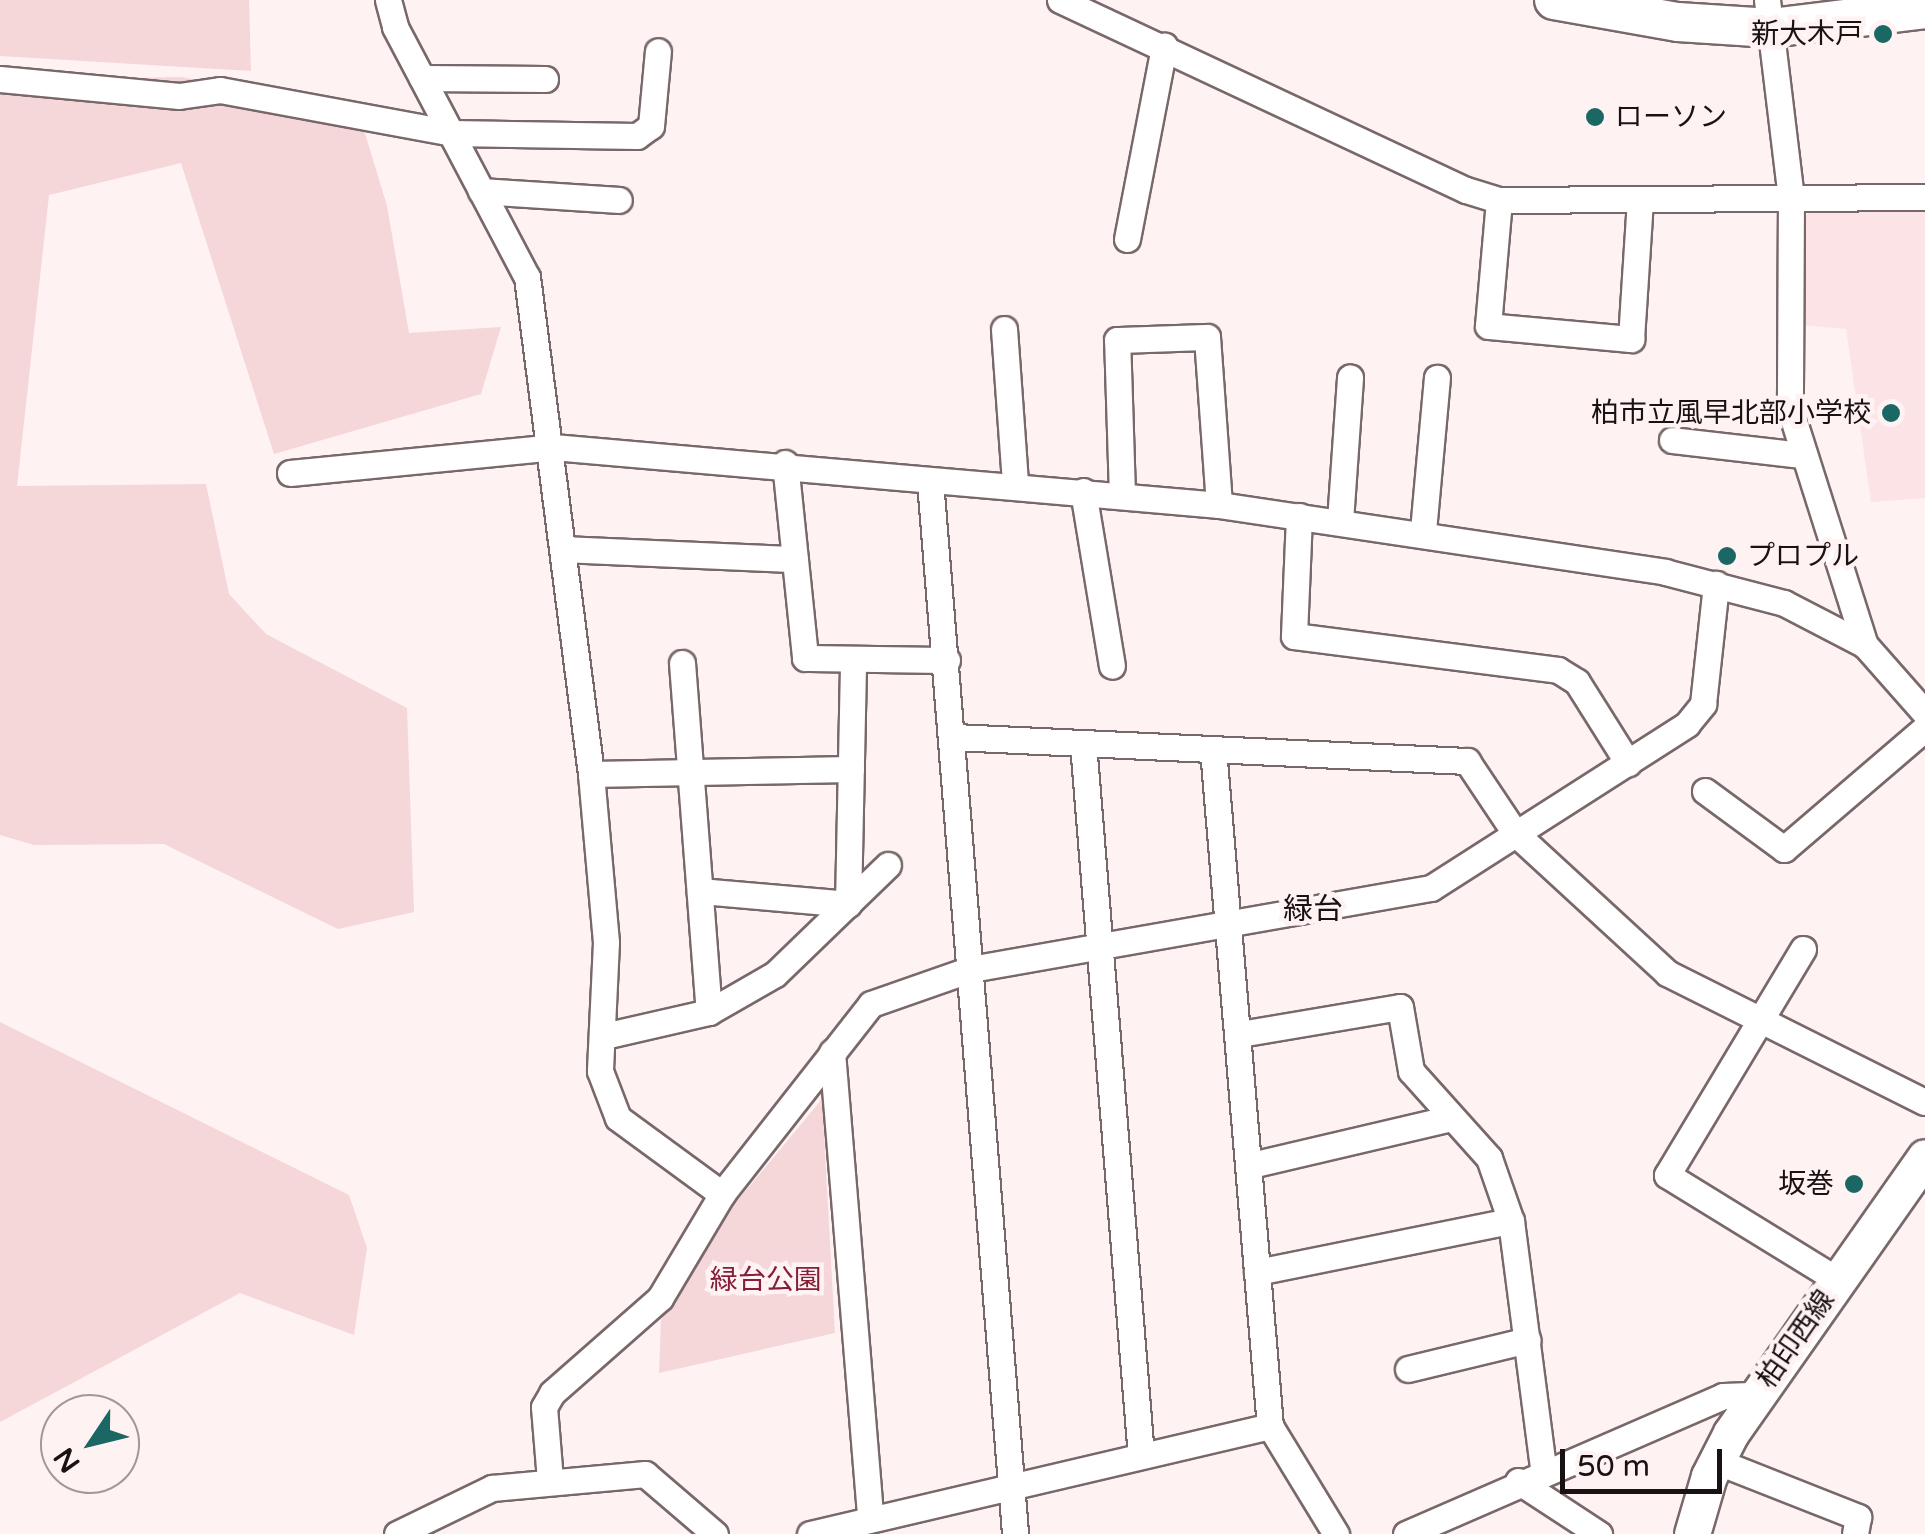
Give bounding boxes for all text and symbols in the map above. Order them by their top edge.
place label: 新大木戸 [1751,17,1863,51]
marker: 新大木戸 [1872,23,1894,45]
place label: ローソン [1615,100,1727,134]
marker: ローソン [1584,106,1606,128]
place label: 柏市立風早北部小学校 [1591,396,1871,430]
marker: 柏市立風早北部小学校 [1880,402,1902,424]
place label: プロプル [1747,539,1859,573]
marker: プロプル [1716,545,1738,567]
district label: 緑台 [1283,892,1343,928]
place label: 坂巻 [1778,1167,1834,1201]
marker: 坂巻 [1843,1173,1865,1195]
park label: 緑台公園 [710,1263,822,1297]
street label: 柏印西線 [1750,1283,1842,1395]
north arrow [40,1394,140,1494]
scale bar [1565,1429,1728,1491]
text: N [47,1441,87,1479]
text: 50 m [1577,1448,1650,1485]

